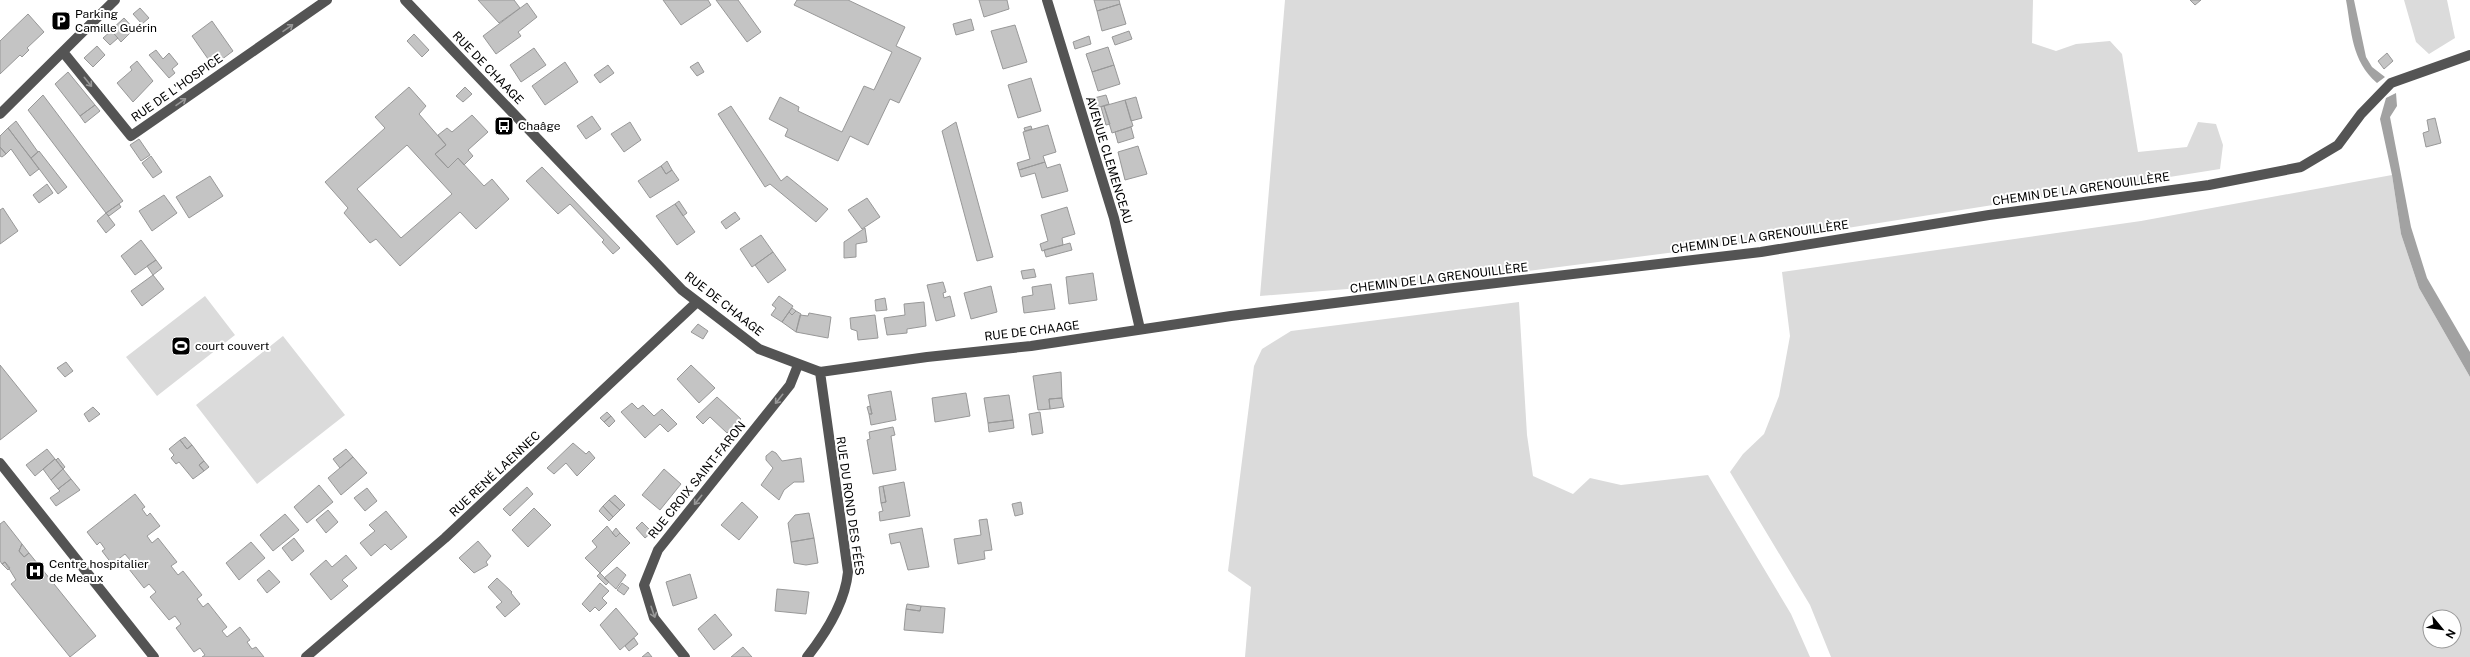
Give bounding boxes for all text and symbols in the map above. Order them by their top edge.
place label: Parking Camille Guérin [75,7,157,35]
parking icon: Parking Camille Guérin [50,10,72,32]
one-way arrow [282,24,293,32]
street label: RUE DE CHAAGE [450,29,526,107]
street label: RUE DE L'HOSPICE [129,51,225,125]
one-way arrow [83,77,92,87]
street label: AVENUE CLEMENCEAU [1083,95,1135,225]
one-way arrow [175,98,186,106]
bus stop icon: Chaâge [493,115,515,137]
place label: Chaâge [518,119,561,133]
street label: CHEMIN DE LA GRENOUILLÈRE [1991,170,2171,208]
street label: CHEMIN DE LA GRENOUILLÈRE [1670,218,1850,256]
street label: CHEMIN DE LA GRENOUILLÈRE [1349,260,1529,296]
street label: RUE DE CHAAGE [682,269,766,339]
street label: RUE DE CHAAGE [984,318,1080,344]
sports icon: court couvert [170,335,192,357]
place label: court couvert [195,339,270,353]
one-way arrow [775,393,783,404]
street label: RUE CROIX SAINT-FARON [645,419,749,541]
street label: RUE RENÉ LAENNEC [447,428,543,520]
street label: RUE DU ROND DES FÉES [833,436,867,576]
one-way arrow [693,495,702,506]
place label: Centre hospitalier de Meaux [49,557,149,585]
hospital icon: Centre hospitalier de Meaux [24,560,46,582]
one-way arrow [649,606,657,618]
north arrow [2422,609,2462,649]
text: N [2443,627,2458,641]

